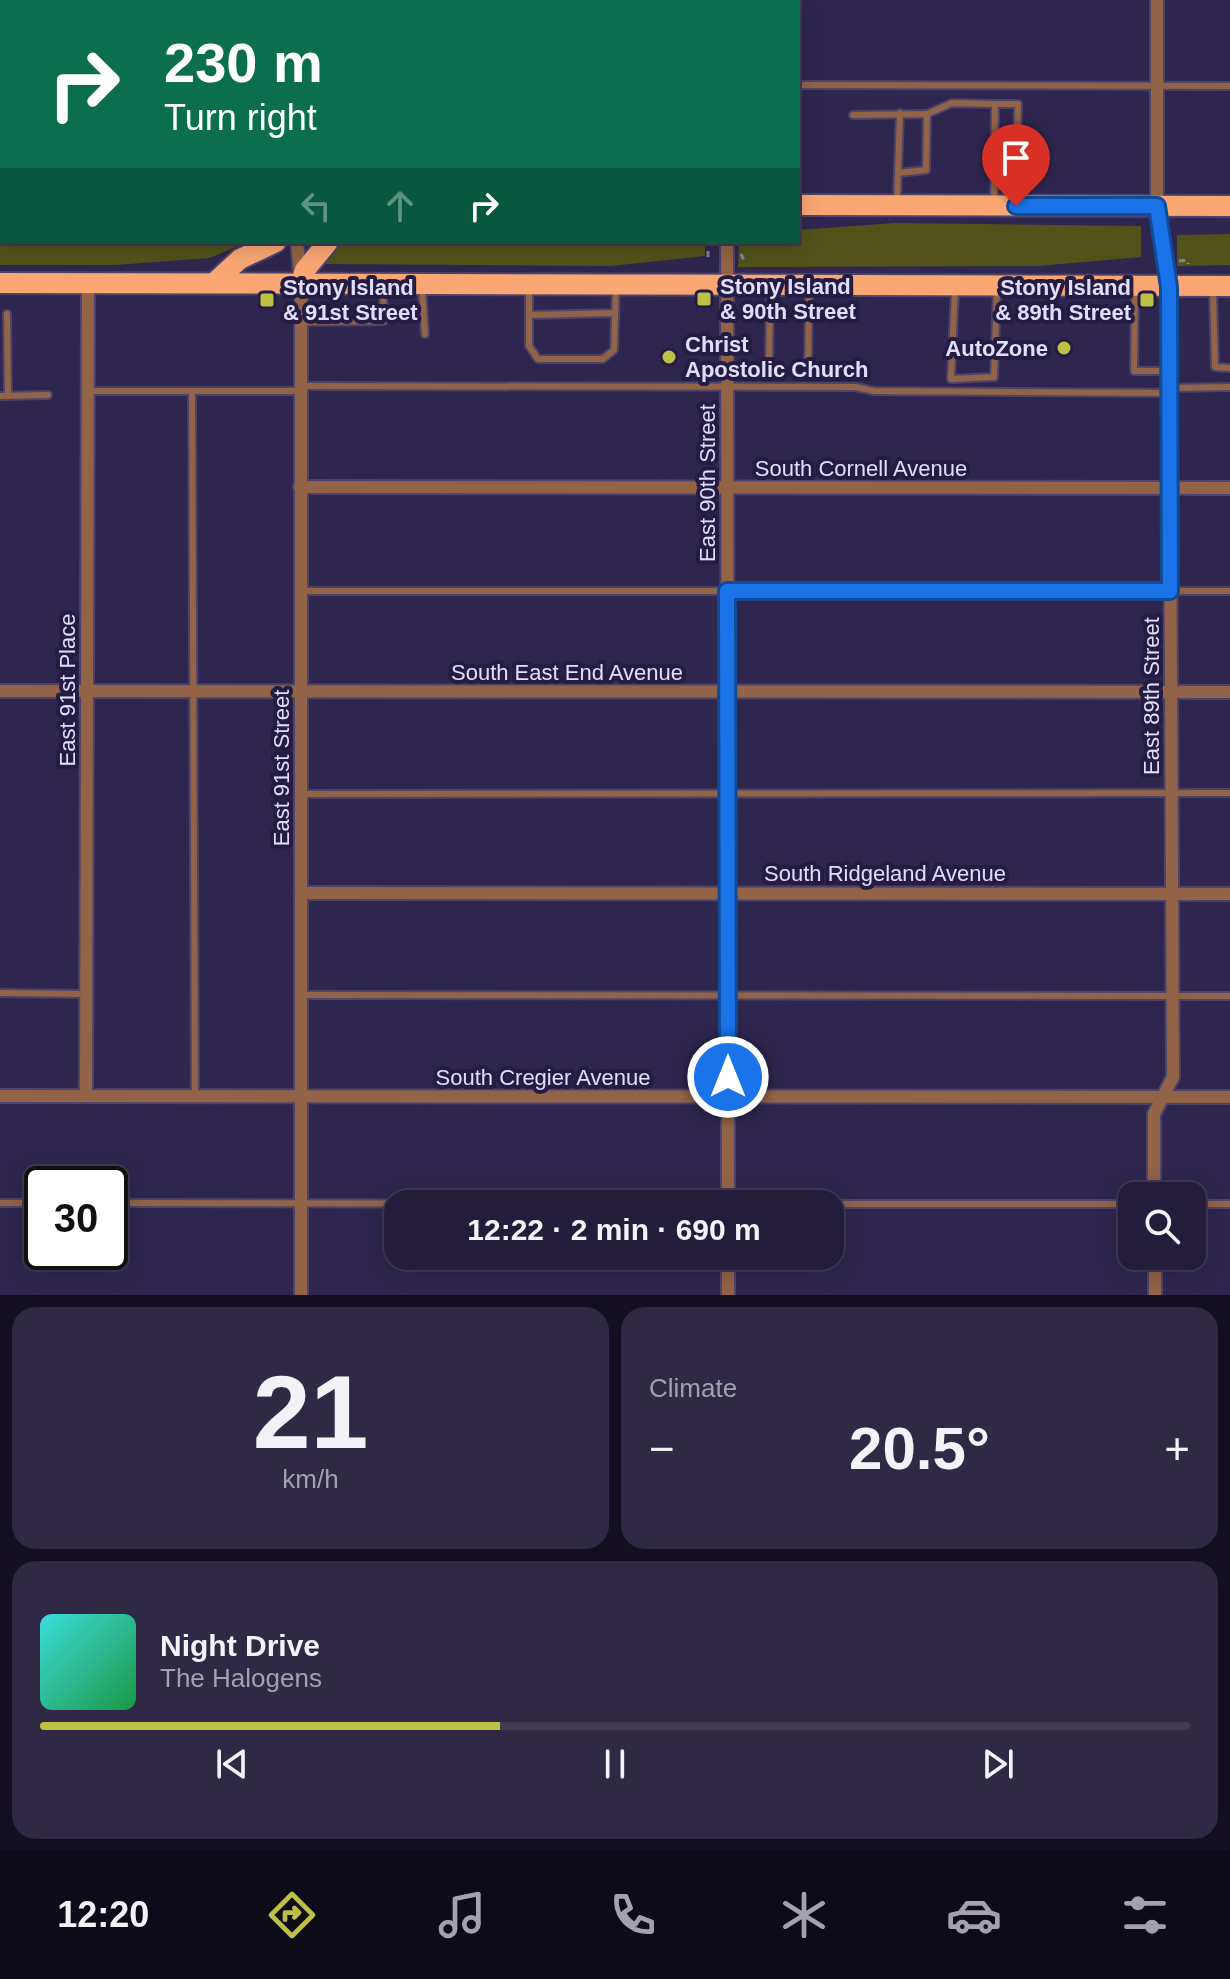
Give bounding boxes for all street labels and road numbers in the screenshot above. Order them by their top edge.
street label: East 90th Street [695,404,720,562]
street label: South Cornell Avenue [755,456,967,481]
street label: East 91st Place [55,614,80,766]
street label: East 89th Street [1139,617,1164,775]
street label: South East End Avenue [451,660,683,685]
street label: East 91st Street [269,690,294,846]
street label: South Ridgeland Avenue [764,861,1006,886]
street label: South Cregier Avenue [436,1065,650,1090]

